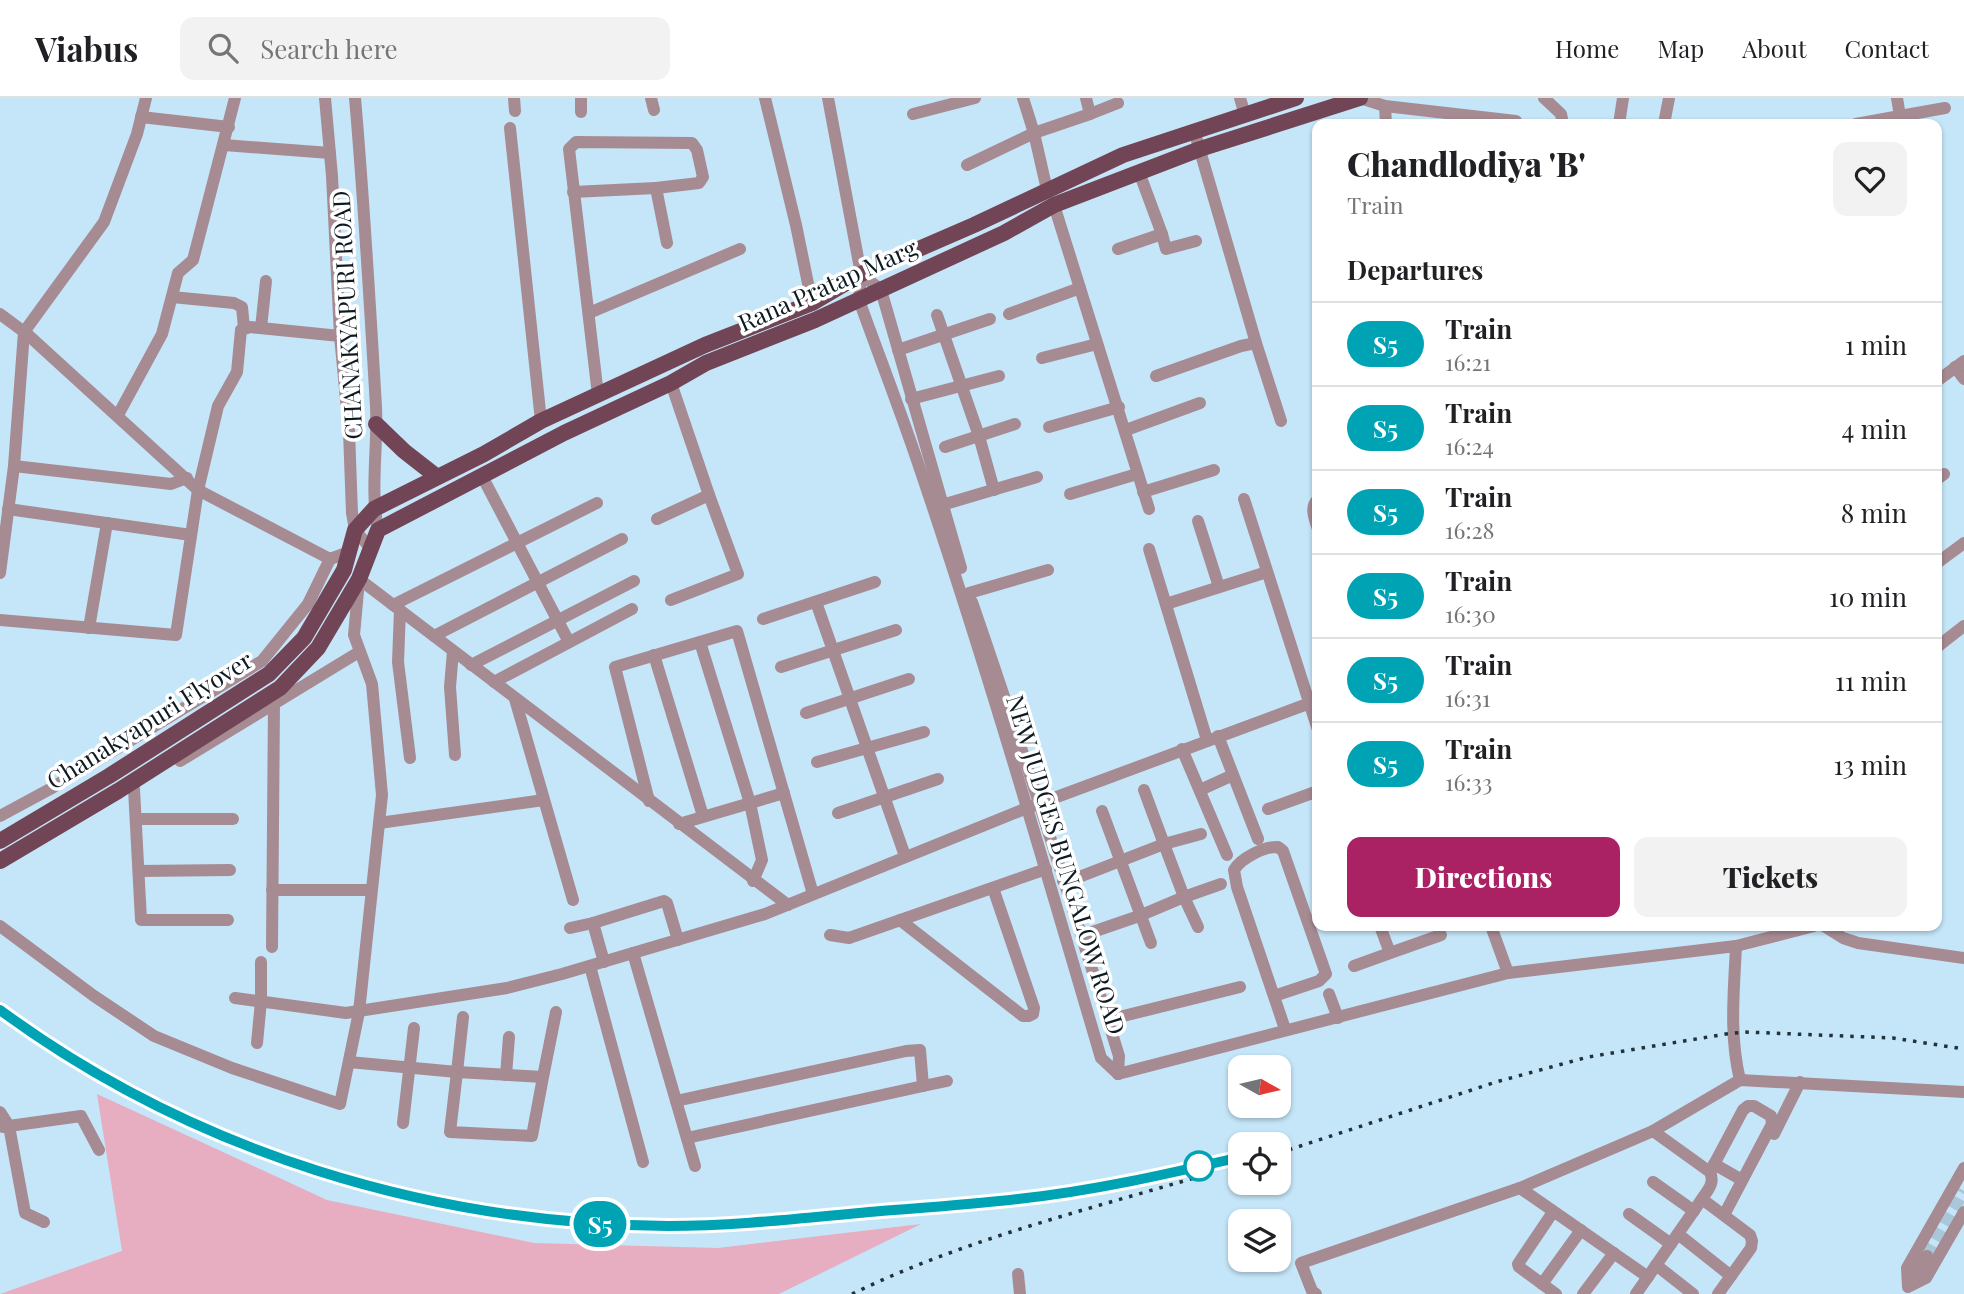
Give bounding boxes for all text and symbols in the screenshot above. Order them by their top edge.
search box [180,17,670,80]
text: Viabus [35,26,138,70]
icon: search [204,29,242,67]
text: Search here [260,31,398,66]
text: Home [1555,32,1619,64]
text: Map [1657,32,1704,64]
text: About [1742,32,1806,64]
text: Contact [1844,32,1929,64]
text: Chandlodiya 'B' [1347,141,1586,185]
button: heart [1833,142,1907,216]
text: Train [1347,189,1403,220]
street label: CHANAKYAPURI ROAD [324,190,369,440]
street label: Rana Pratap Marg [733,230,922,338]
text: Departures [1347,252,1483,287]
text: Train [1445,311,1512,346]
text: 1 min [1845,327,1907,362]
text: S5 [1373,328,1398,360]
text: 16:21 [1445,346,1491,377]
text: Train [1445,395,1512,430]
text: 4 min [1841,411,1907,446]
text: S5 [1373,412,1398,444]
text: 16:24 [1445,430,1494,461]
text: Train [1445,479,1512,514]
text: 8 min [1841,495,1907,530]
text: S5 [1373,496,1398,528]
text: 16:28 [1445,514,1495,545]
text: Train [1445,563,1512,598]
text: 10 min [1829,579,1907,614]
text: S5 [1373,580,1398,612]
text: 16:30 [1445,598,1496,629]
street label: Chanakyapuri Flyover [40,643,258,796]
text: Train [1445,647,1512,682]
text: 11 min [1835,663,1907,698]
text: S5 [1373,664,1398,696]
text: 16:31 [1445,682,1490,713]
street label: NEW JUDGES BUNGALOW ROAD [1000,691,1134,1038]
text: Train [1445,731,1512,766]
text: 13 min [1833,747,1907,782]
text: S5 [1373,748,1398,780]
text: 16:33 [1445,766,1492,797]
button: Directions [1347,837,1620,917]
button: Tickets [1634,837,1907,917]
north arrow [1228,1055,1292,1118]
map controls [1228,1055,1291,1272]
button: locate [1228,1132,1291,1195]
unlabelled marker [1184,1151,1214,1181]
line badge: S5 [568,1201,632,1247]
text: S5 [587,1208,613,1240]
button: layers [1228,1209,1291,1272]

